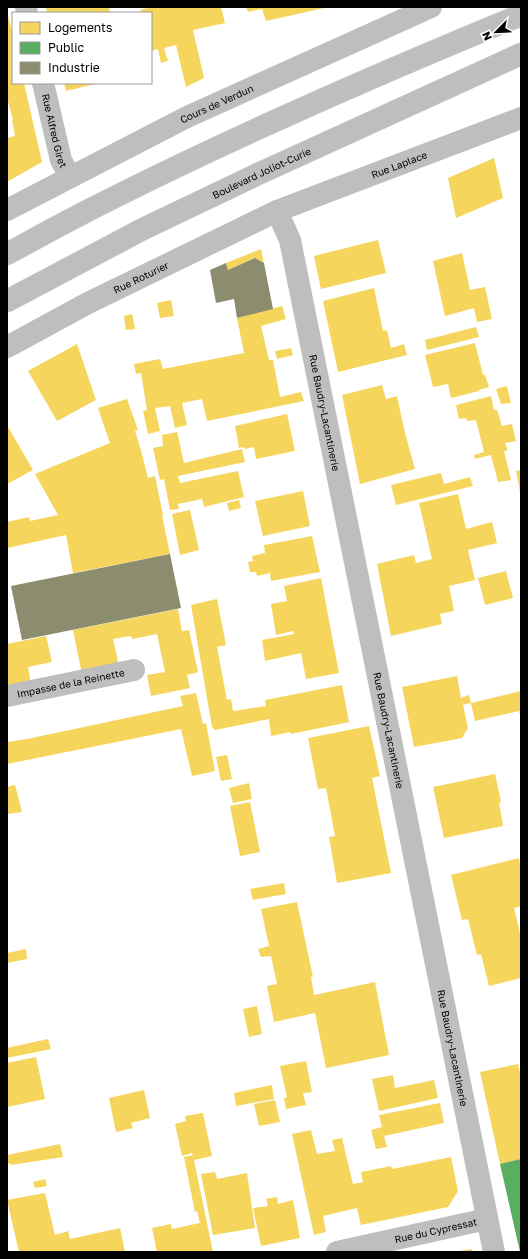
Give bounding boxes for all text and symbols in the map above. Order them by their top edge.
legend [12,12,152,84]
north arrow [476,12,516,52]
text: Logements [48,20,112,35]
text: N [479,30,494,43]
text: Public [48,40,85,55]
text: Industrie [48,60,100,75]
street label: Cours de Verdun [178,82,255,126]
street label: Rue Alfred Giret [40,92,70,170]
street label: Boulevard Joliot-Curie [210,145,313,201]
street label: Rue Laplace [369,148,429,181]
street label: Rue Roturier [111,259,171,296]
street label: Rue Baudry-Lacantinerie [307,353,342,472]
street label: Impasse de la Reinette [16,666,126,700]
street label: Rue Baudry-Lacantinerie [371,671,406,790]
street label: Rue Baudry-Lacantinerie [435,989,471,1108]
street label: Rue du Cypressat [393,1215,478,1245]

